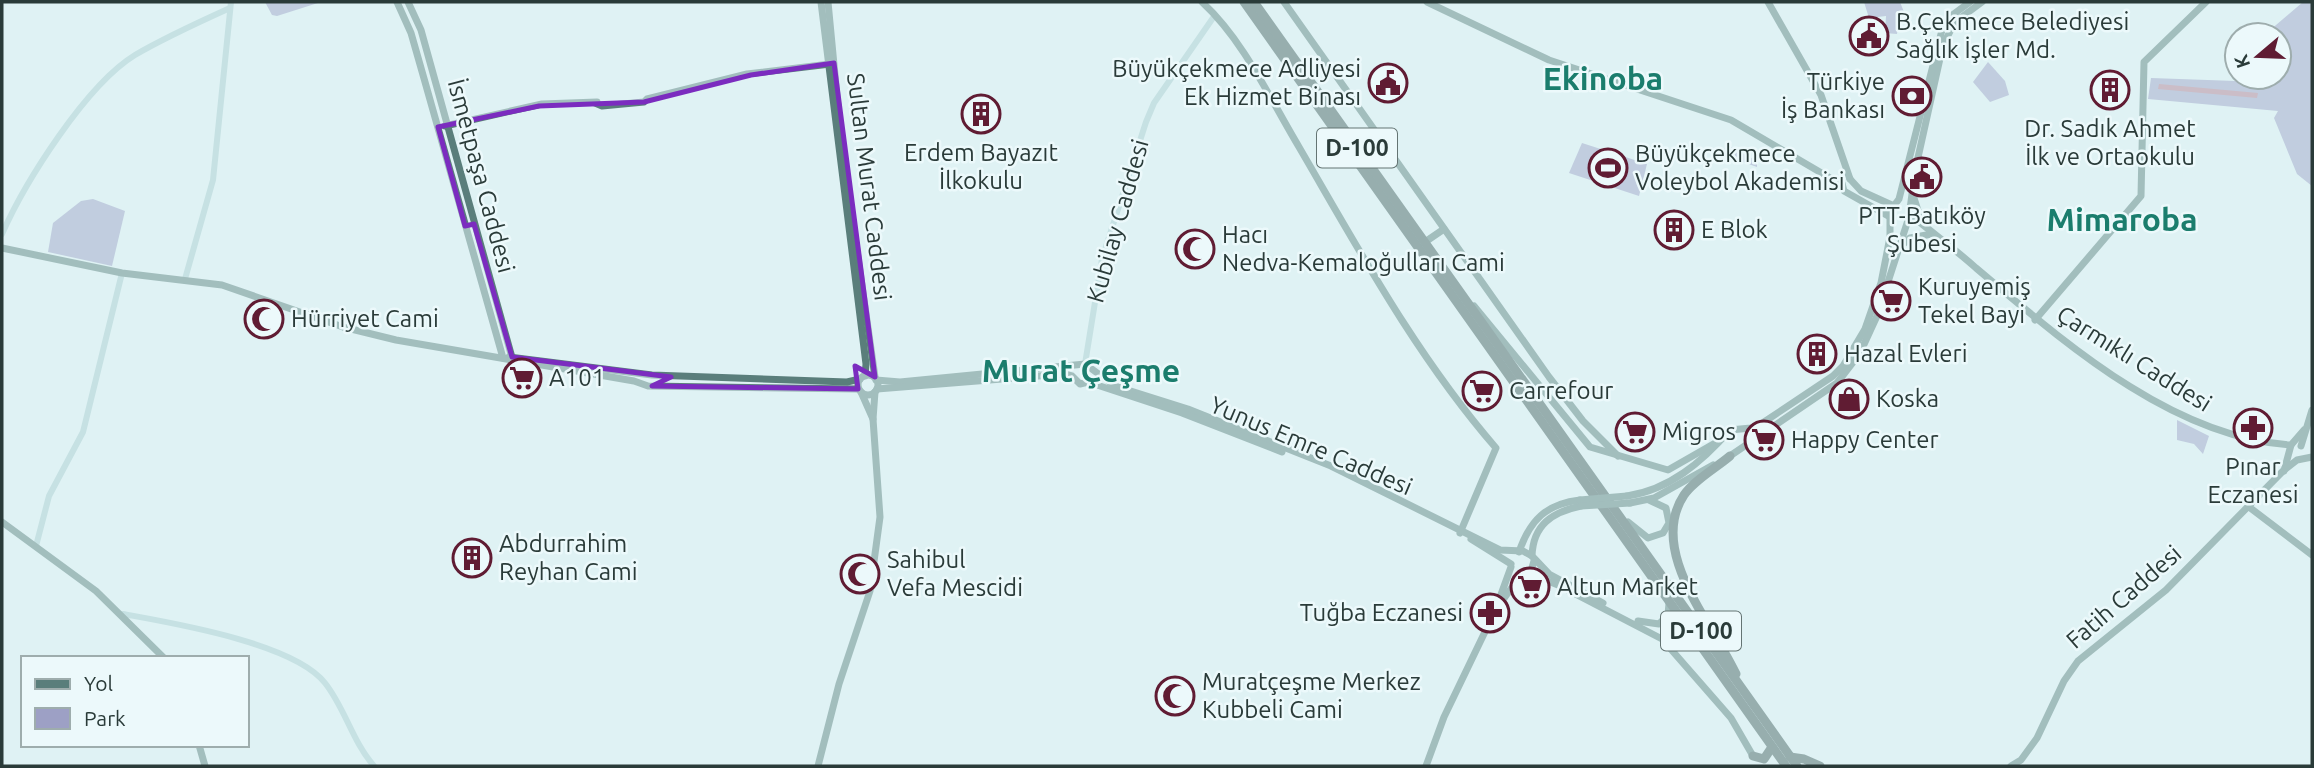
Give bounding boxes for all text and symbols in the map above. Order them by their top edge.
place label: B.Çekmece Belediyesi Sağlık İşler Md. [1896,8,2129,63]
public building icon: B.Çekmece Belediyesi Sağlık İşler Md. [1848,15,1890,57]
north arrow [2223,21,2293,91]
text: K [2229,52,2254,71]
place label: Büyükçekmece Adliyesi Ek Hizmet Binası [1112,55,1361,110]
district label: Ekinoba [1543,60,1663,96]
public building icon: Büyükçekmece Adliyesi Ek Hizmet Binası [1367,62,1409,104]
place label: Türkiye İş Bankası [1781,68,1885,123]
building icon: Dr. Sadık Ahmet İlk ve Ortaokulu [2089,69,2131,111]
street label: Sultan Murat Caddesi [842,72,897,302]
bank icon: Türkiye İş Bankası [1891,75,1933,117]
street label: İsmetpaşa Caddesi [443,76,520,276]
building icon: Erdem Bayazıt İlkokulu [960,93,1002,135]
place label: Dr. Sadık Ahmet İlk ve Ortaokulu [2024,115,2196,170]
road number: D-100 [1317,128,1397,168]
street label: Kubilay Caddesi [1081,136,1154,306]
place label: Erdem Bayazıt İlkokulu [904,139,1058,194]
place label: Büyükçekmece Voleybol Akademisi [1635,140,1845,195]
sports icon: Büyükçekmece Voleybol Akademisi [1587,147,1629,189]
public building icon: PTT-Batıköy Şubesi [1901,156,1943,198]
district label: Mimaroba [2046,201,2198,237]
place label: PTT-Batıköy Şubesi [1858,202,1986,257]
building icon: E Blok [1653,209,1695,251]
place label: E Blok [1701,216,1768,243]
place label: Hacı Nedva-Kemaloğulları Cami [1222,221,1505,276]
mosque icon: Hacı Nedva-Kemaloğulları Cami [1174,228,1216,270]
place label: Kuruyemiş Tekel Bayi [1918,273,2031,328]
supermarket icon: Kuruyemiş Tekel Bayi [1870,280,1912,322]
mosque icon: Hürriyet Cami [243,298,285,340]
street label: Çarmıklı Caddesi [2052,300,2217,417]
place label: Hürriyet Cami [291,305,439,332]
building icon: Hazal Evleri [1796,333,1838,375]
place label: Hazal Evleri [1844,340,1968,367]
district label: Murat Çeşme [982,352,1180,389]
supermarket icon: A101 [501,357,543,399]
place label: A101 [549,364,605,391]
supermarket icon: Carrefour [1461,370,1503,412]
place label: Carrefour [1509,377,1613,404]
shop icon: Koska [1828,378,1870,420]
place label: Koska [1876,385,1939,412]
street label: Yunus Emre Caddesi [1206,391,1416,500]
pharmacy icon: Pınar Eczanesi [2232,407,2274,449]
supermarket icon: Migros [1614,411,1656,453]
place label: Migros [1662,418,1736,445]
supermarket icon: Happy Center [1743,419,1785,461]
place label: Happy Center [1791,426,1939,453]
place label: Pınar Eczanesi [2207,453,2299,508]
place label: Abdurrahim Reyhan Cami [499,530,638,585]
building icon: Abdurrahim Reyhan Cami [451,537,493,579]
street label: Fatih Caddesi [2061,539,2187,654]
place label: Sahibul Vefa Mescidi [887,546,1023,601]
mosque icon: Sahibul Vefa Mescidi [839,553,881,595]
supermarket icon: Altun Market [1509,566,1551,608]
place label: Altun Market [1557,573,1698,600]
pharmacy icon: Tuğba Eczanesi [1469,592,1511,634]
place label: Tuğba Eczanesi [1300,599,1463,626]
road number: D-100 [1661,611,1741,650]
legend [21,656,248,747]
place label: Muratçeşme Merkez Kubbeli Cami [1202,668,1421,723]
text: Yol [84,671,113,695]
mosque icon: Muratçeşme Merkez Kubbeli Cami [1154,675,1196,717]
text: Park [84,706,126,730]

